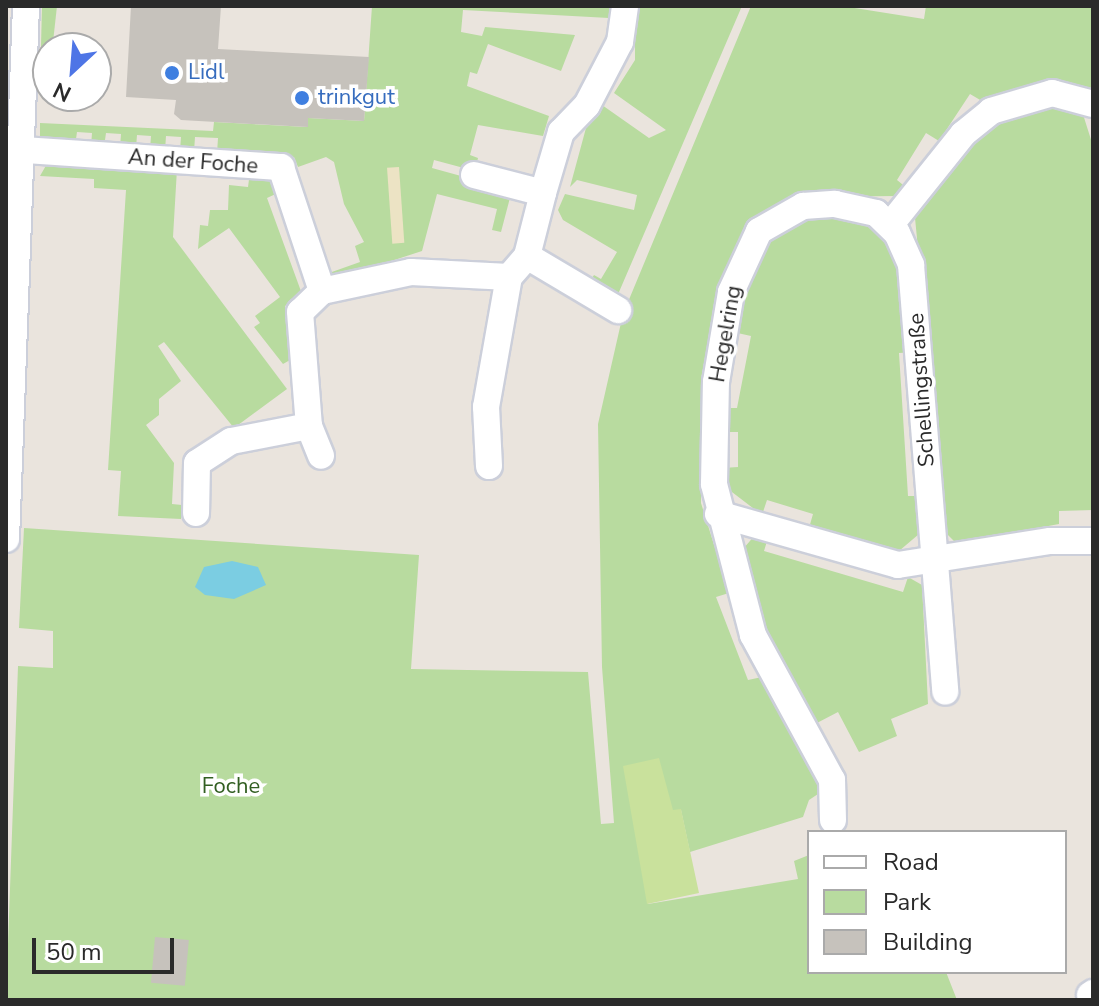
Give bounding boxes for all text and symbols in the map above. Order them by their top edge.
north arrow [32,32,112,112]
place label: Lidl [188,60,224,86]
marker: Lidl [163,64,181,82]
text: N [48,75,76,109]
place label: trinkgut [318,85,395,111]
marker: trinkgut [293,89,311,107]
street label: An der Foche [127,144,259,180]
street label: Hegelring [704,283,748,385]
street label: Schellingstraße [903,312,941,468]
park label: Foche [202,774,260,800]
legend [807,830,1067,974]
text: Road [883,846,939,878]
text: Park [883,886,931,918]
scale bar [36,922,178,972]
text: Building [883,926,973,958]
text: 50 m [46,936,102,968]

